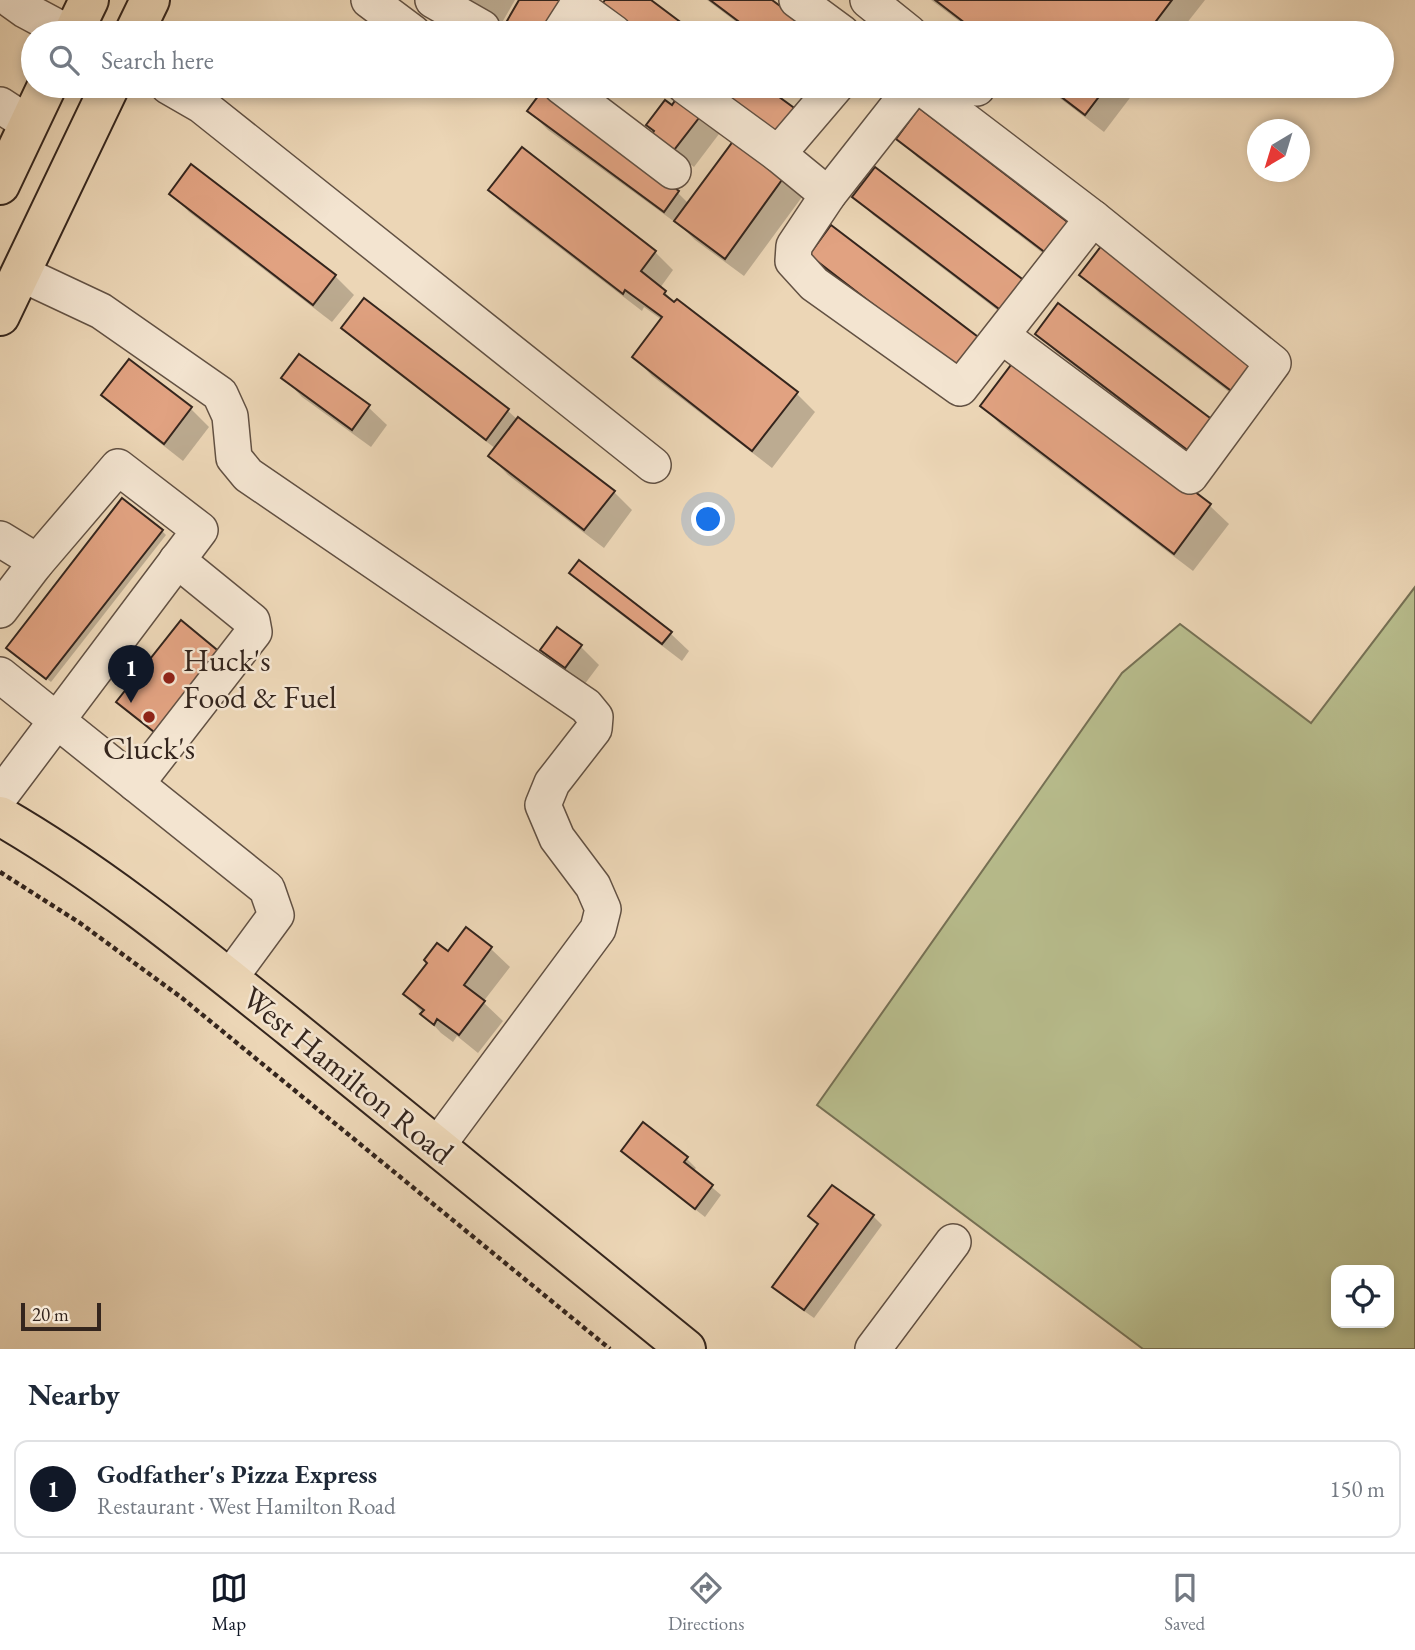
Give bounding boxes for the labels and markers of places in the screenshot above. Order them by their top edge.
place label: Huck's Food & Fuel [183,639,337,718]
pin: 1 [108,645,154,703]
marker: Huck's Food & Fuel [161,670,177,686]
marker: Cluck's [141,709,157,725]
place label: Cluck's [103,727,195,769]

